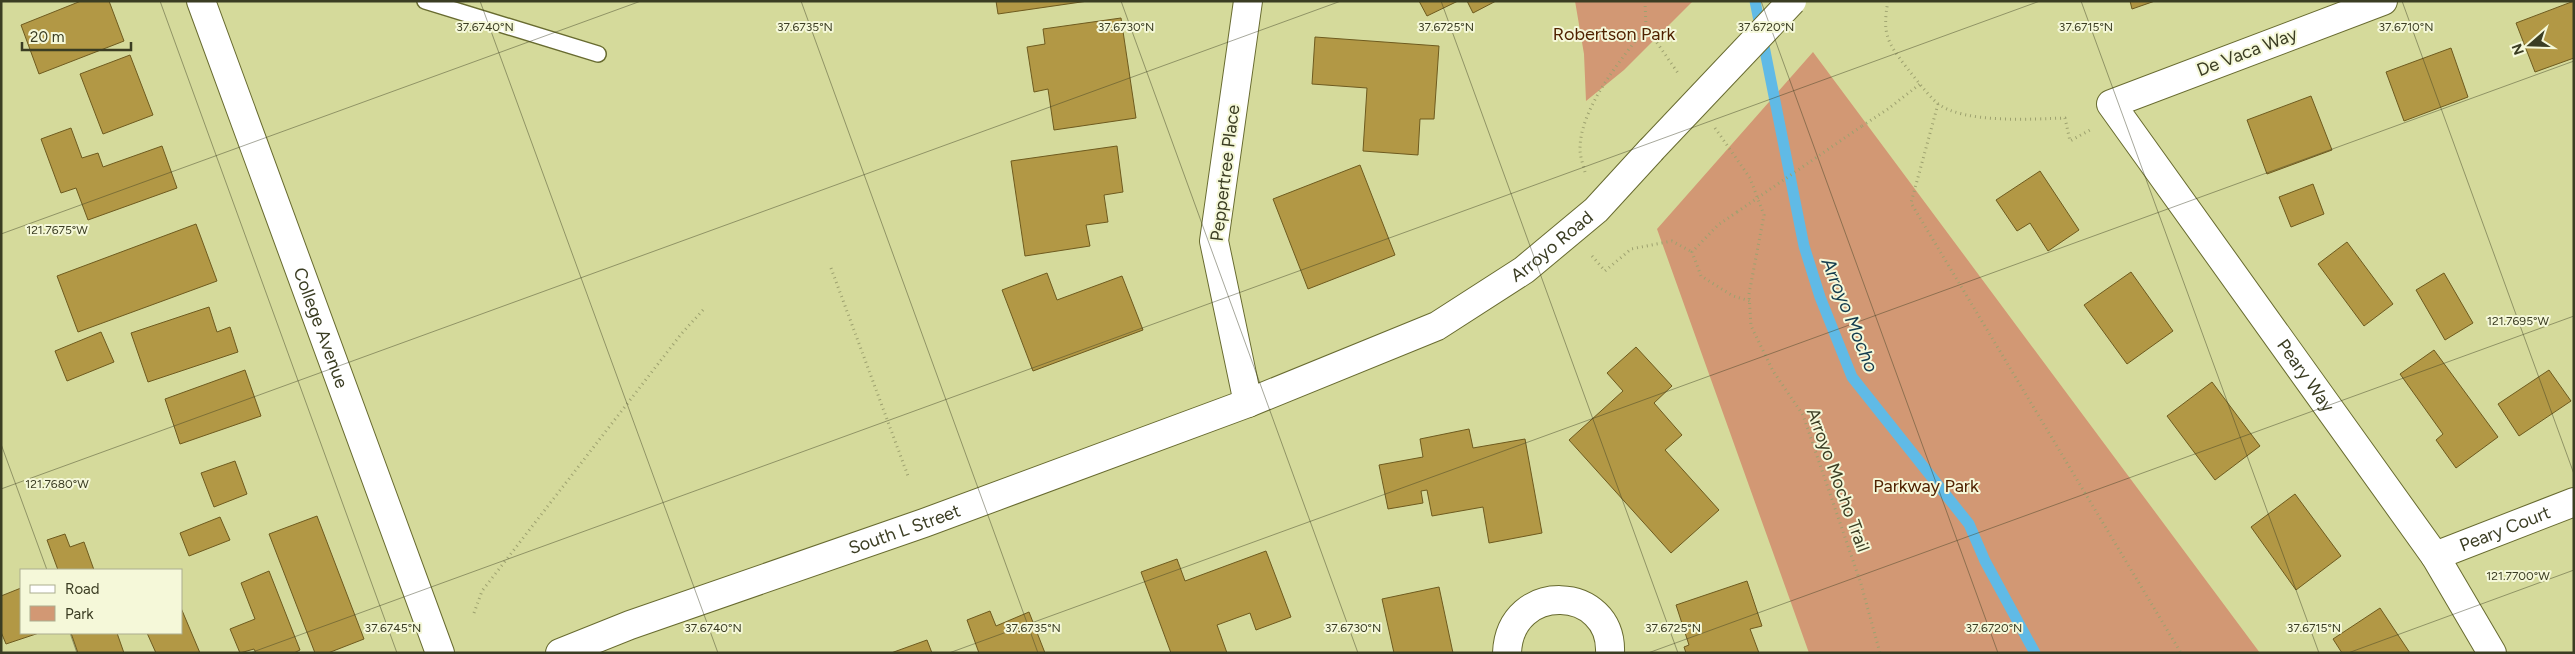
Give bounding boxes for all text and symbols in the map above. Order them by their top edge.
scale bar [22,20,131,52]
text: 37.6740°N [456,20,514,34]
text: 37.6735°N [777,20,833,34]
text: 37.6730°N [1098,20,1154,34]
text: 37.6725°N [1418,20,1474,34]
text: 37.6720°N [1738,20,1794,34]
text: 37.6715°N [2059,20,2113,34]
text: 37.6710°N [2378,20,2434,34]
north arrow [2505,20,2555,70]
park label: Robertson Park [1553,23,1676,45]
street label: De Vaca Way [2194,23,2301,81]
text: 20 m [30,28,64,46]
text: N [2508,41,2528,57]
street label: Peppertree Place [1206,103,1244,243]
street label: Arroyo Road [1506,206,1597,287]
text: 121.7675°W [26,223,88,237]
water label: Arroyo Mocho [1816,254,1883,376]
street label: College Avenue [289,264,353,391]
text: 121.7695°W [2487,314,2549,328]
street label: Peary Way [2272,335,2339,417]
street label: Arroyo Mocho Trail [1802,405,1874,555]
park label: Parkway Park [1873,475,1979,497]
text: 121.7680°W [25,477,89,491]
street label: South L Street [846,499,964,559]
street label: Peary Court [2456,501,2554,556]
legend [20,569,182,634]
text: 121.7700°W [2486,569,2550,583]
text: Road [65,580,100,598]
text: Park [65,605,94,623]
text: 37.6745°N [365,621,421,635]
text: 37.6740°N [684,621,742,635]
text: 37.6735°N [1005,621,1061,635]
text: 37.6730°N [1325,621,1381,635]
text: 37.6725°N [1645,621,1701,635]
text: 37.6720°N [1966,621,2022,635]
text: 37.6715°N [2287,621,2341,635]

